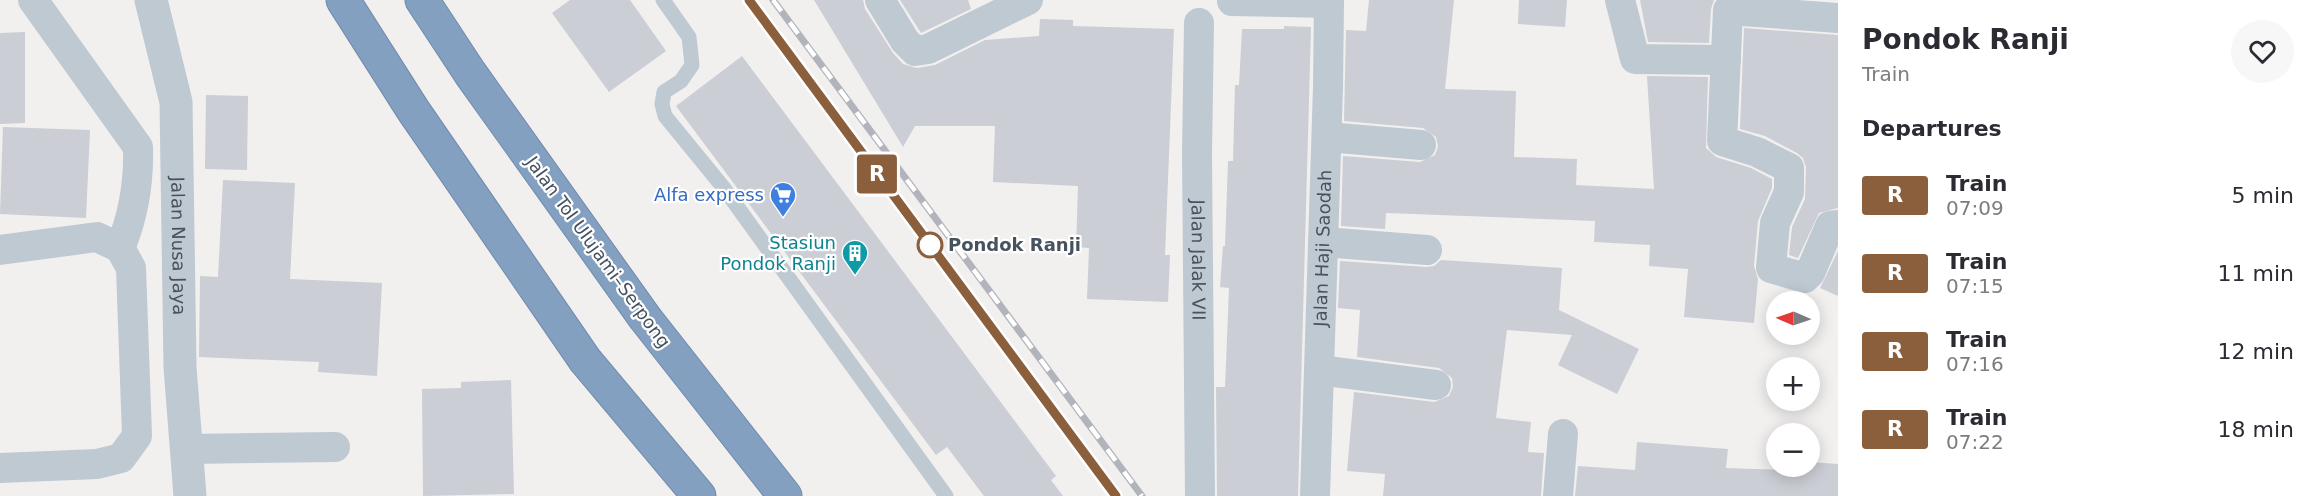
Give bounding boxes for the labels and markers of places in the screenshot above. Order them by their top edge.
supermarket icon: Alfa express [768,180,798,218]
place label: Alfa express [654,184,764,205]
place label: Stasiun Pondok Ranji [720,232,836,274]
marker: Pondok Ranji [917,232,943,258]
place label: Pondok Ranji [948,234,1081,255]
building icon: Stasiun Pondok Ranji [840,238,870,276]

